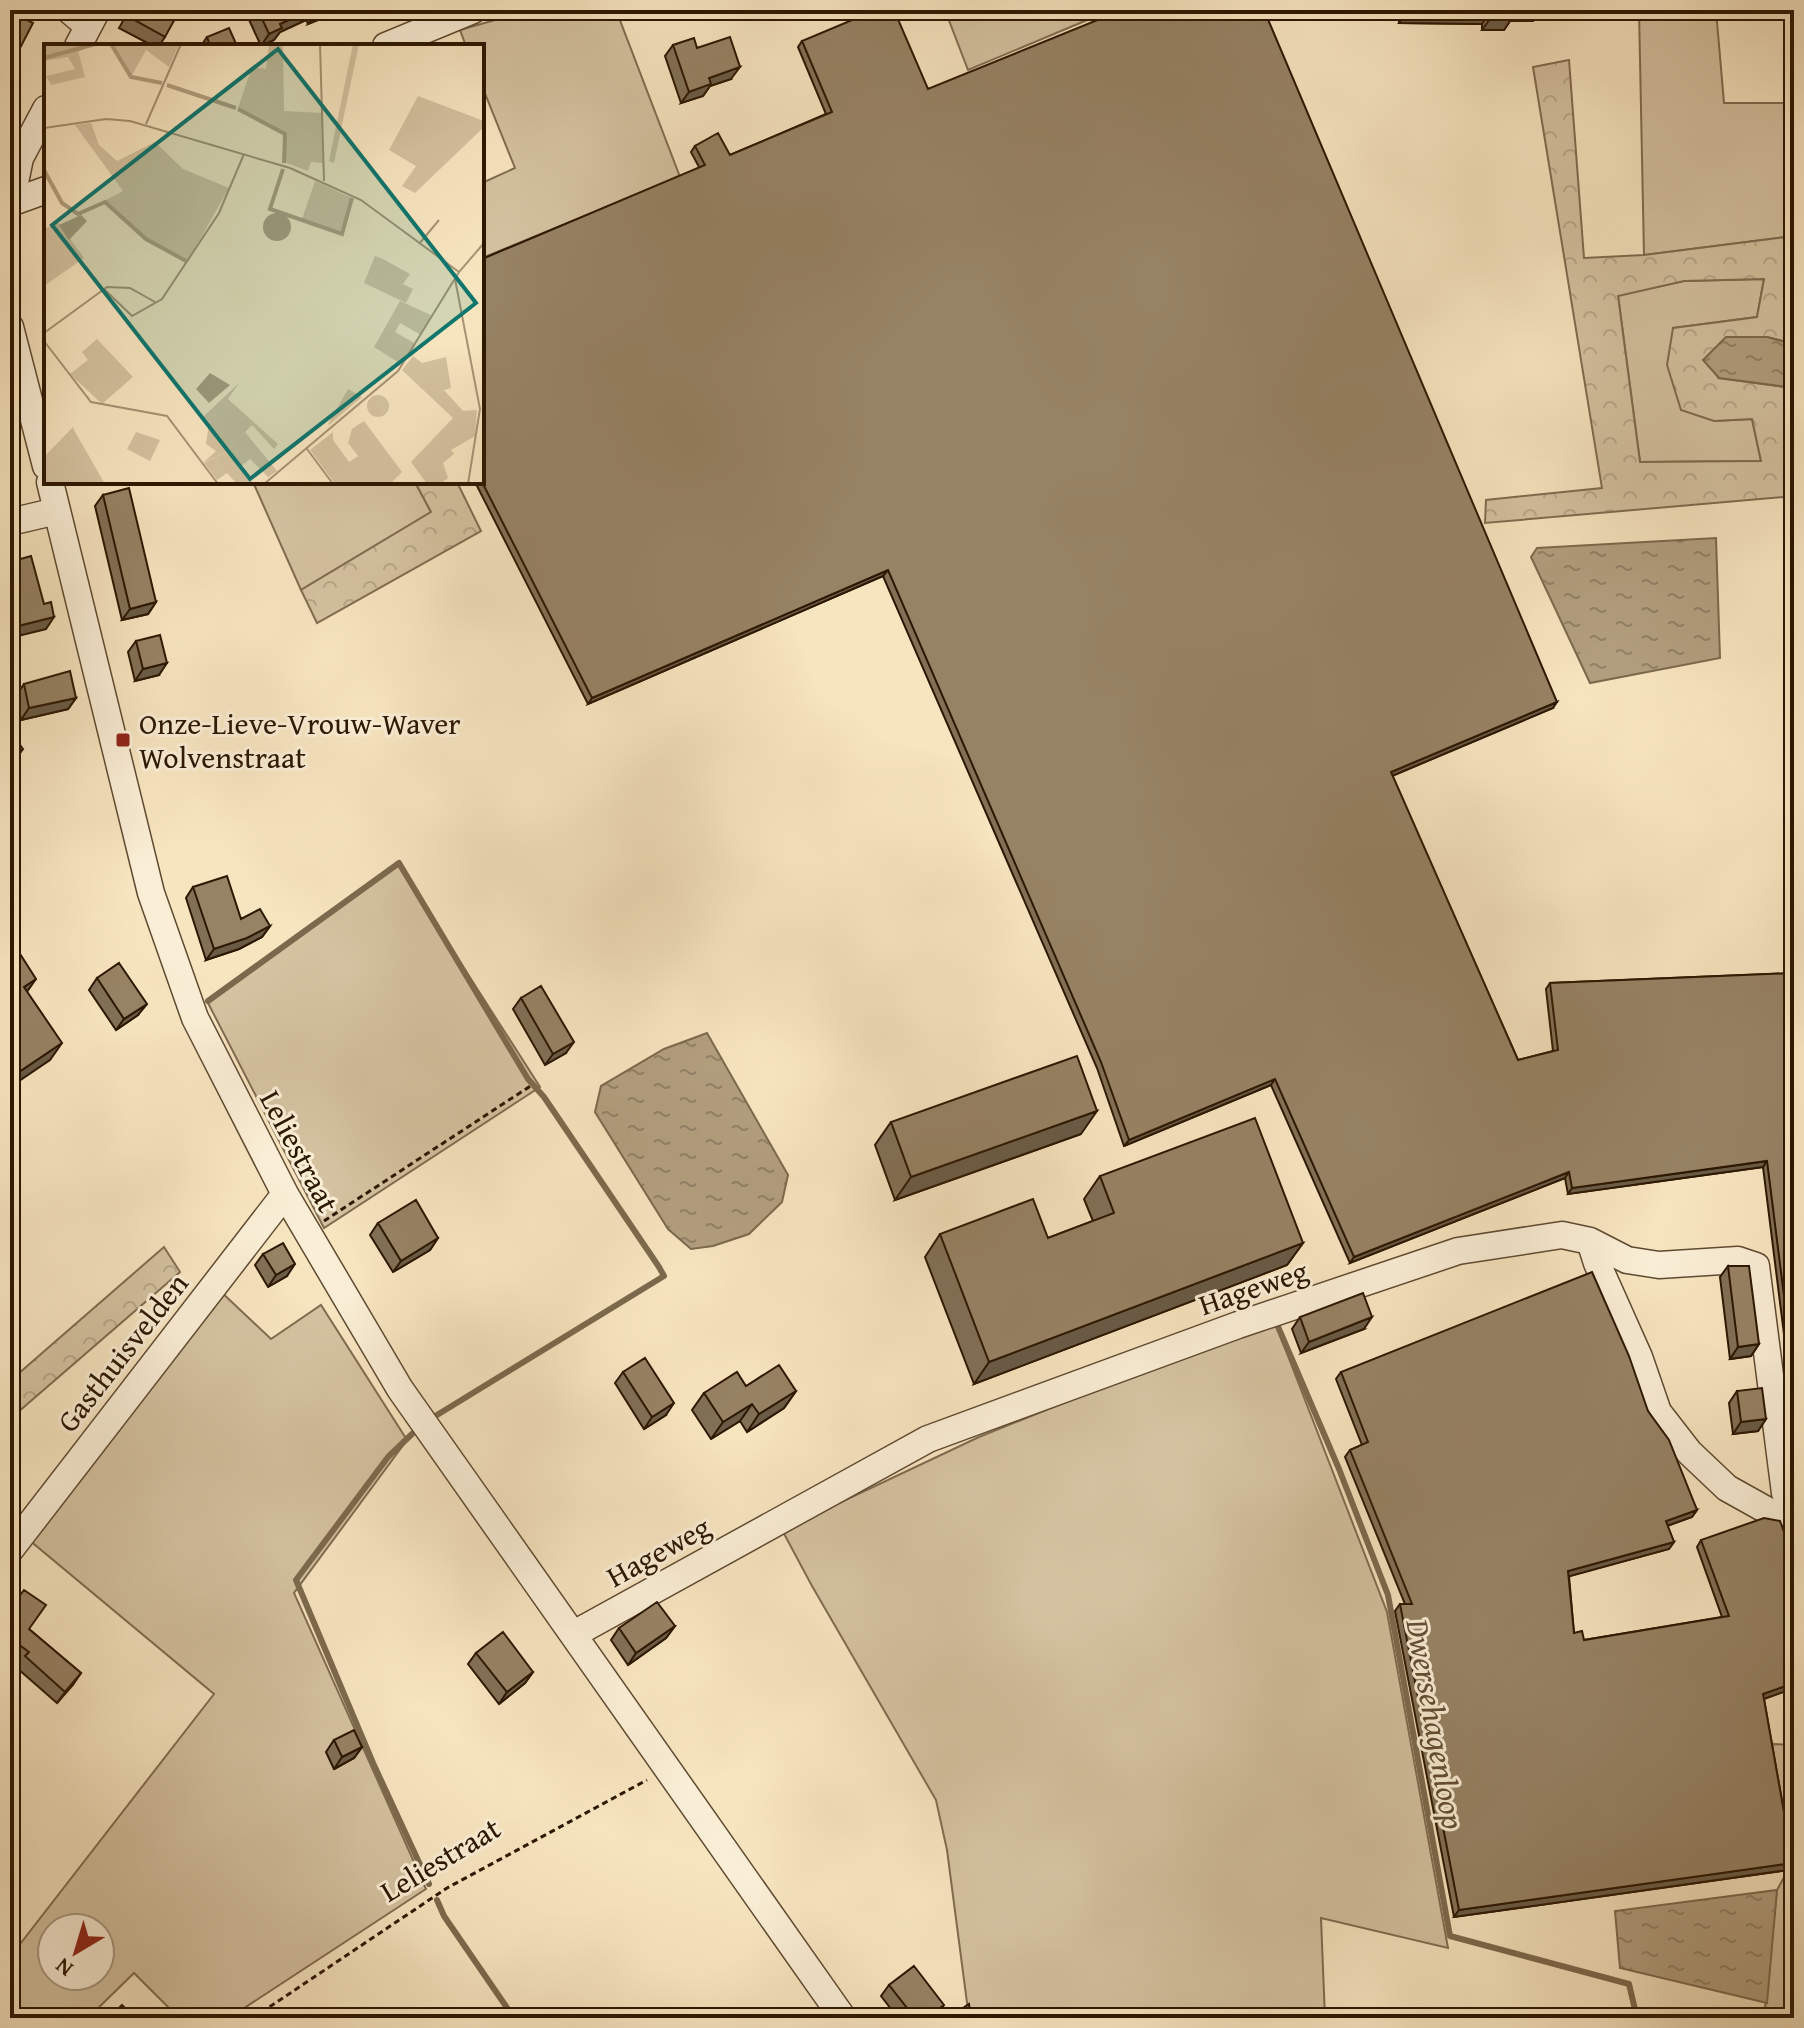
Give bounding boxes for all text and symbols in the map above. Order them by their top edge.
inset map [44,44,484,484]
place label: Onze-Lieve-Vrouw-Waver Wolvenstraat [139,701,461,779]
marker: Onze-Lieve-Vrouw-Waver Wolvenstraat [114,731,132,749]
street label: Leliestraat [249,1082,351,1220]
street label: Hageweg [1193,1248,1314,1326]
street label: Gasthuisvelden [46,1263,198,1441]
street label: Hageweg [598,1504,718,1598]
water label: Dwersehagenloop [1394,1614,1478,1833]
street label: Leliestraat [372,1806,509,1912]
north arrow [36,1912,116,1992]
text: N [48,1950,79,1985]

